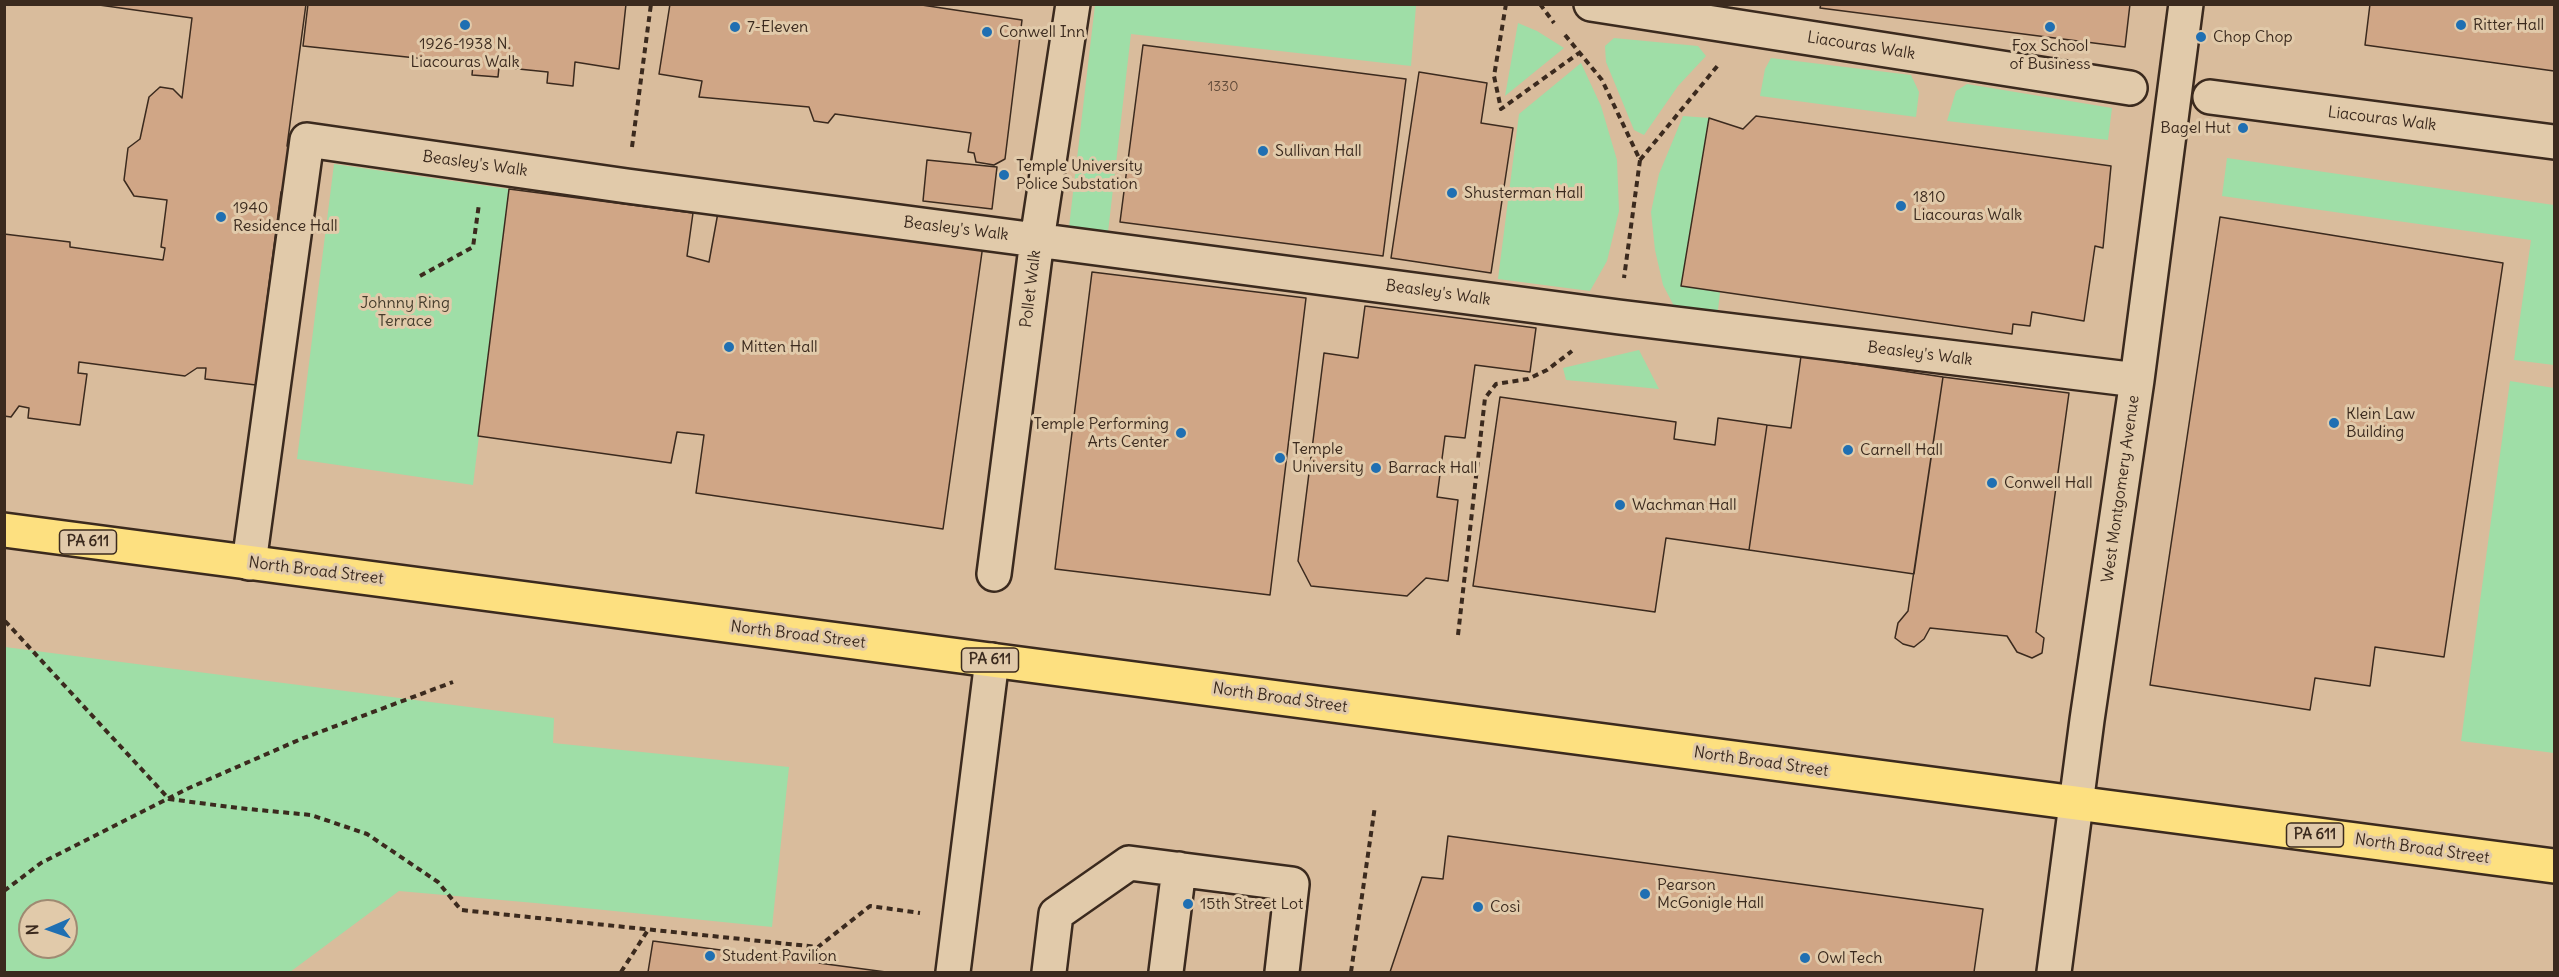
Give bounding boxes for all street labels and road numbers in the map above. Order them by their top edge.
street label: Liacouras Walk [1806,28,1916,64]
street label: Liacouras Walk [2327,103,2437,135]
street label: Beasley's Walk [421,147,529,181]
street label: Beasley's Walk [902,213,1010,245]
street label: Pollet Walk [1017,249,1045,329]
street label: Beasley's Walk [1384,276,1492,310]
street label: Beasley's Walk [1866,338,1974,370]
street label: West Montgomery Avenue [2098,394,2144,584]
road number: PA 611 [60,530,116,554]
street label: North Broad Street [247,553,385,589]
street label: North Broad Street [729,617,867,653]
road number: PA 611 [962,648,1018,672]
street label: North Broad Street [1211,679,1349,717]
street label: North Broad Street [1692,743,1830,781]
road number: PA 611 [2286,823,2344,847]
street label: North Broad Street [2353,830,2491,868]

